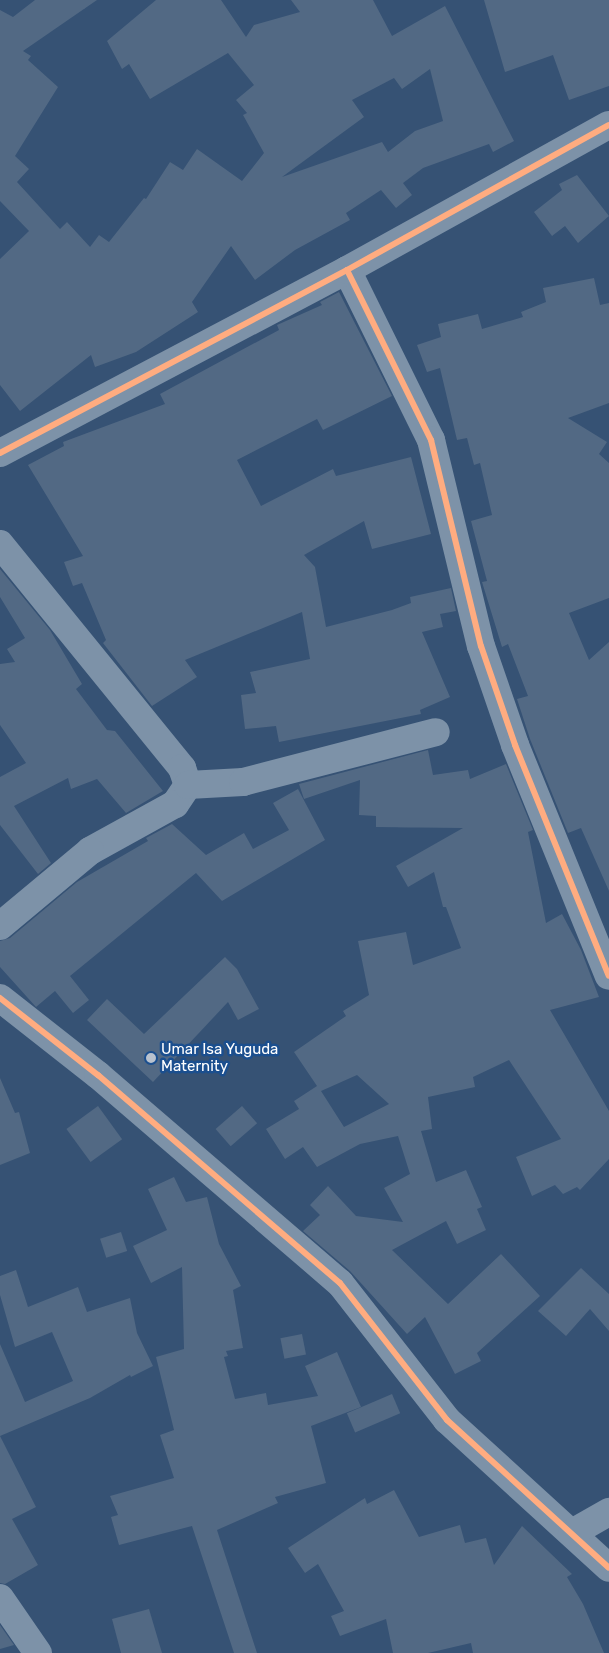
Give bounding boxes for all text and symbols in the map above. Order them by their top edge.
place label: Umar Isa Yuguda Maternity [161,1040,279,1075]
marker: Umar Isa Yuguda Maternity [145,1052,157,1064]

